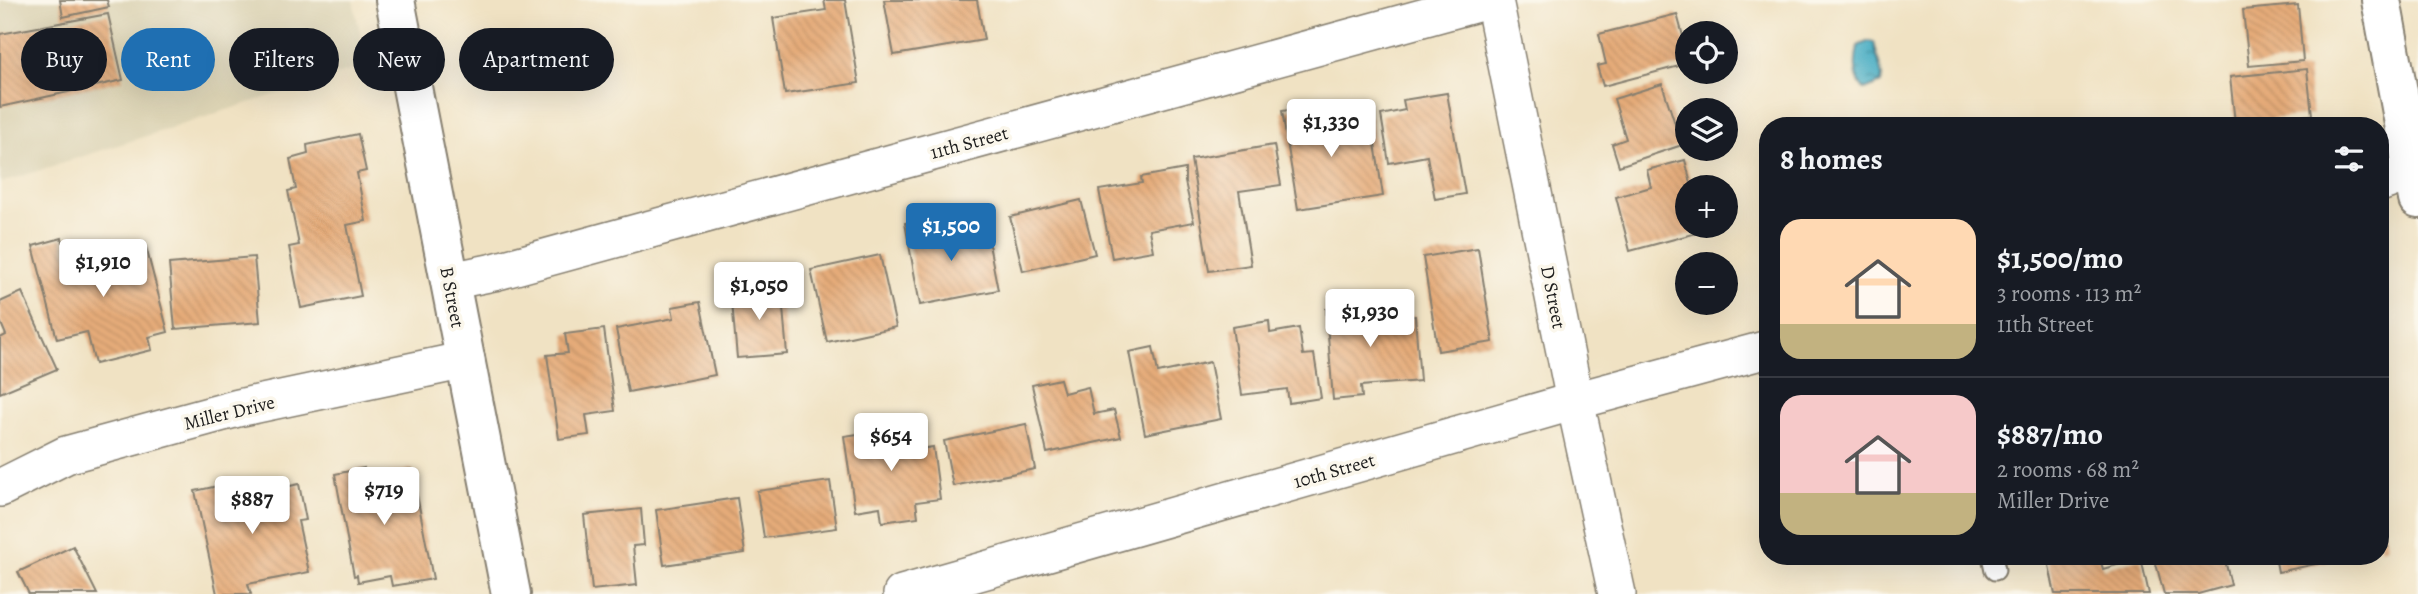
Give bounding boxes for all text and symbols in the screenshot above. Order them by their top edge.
map controls [1675,21,1738,315]
button: locate [1675,21,1738,84]
chip: Buy [21,28,107,91]
chip: Rent [121,28,215,91]
chip: Filters [229,28,339,91]
chip: New [353,28,445,91]
chip: Apartment [459,28,614,91]
button: layers [1675,98,1738,161]
pin: $1,330 [1274,100,1388,159]
text: $1,330 [1303,106,1359,137]
street label: 11th Street [927,120,1011,166]
text: 8 homes [1780,139,1883,179]
icon: filters [2330,140,2368,178]
button: + [1675,175,1738,238]
pin: $1,500 [894,204,1008,263]
text: $1,500 [922,210,980,241]
text: $1,500/mo [1997,238,2123,278]
pin: $1,910 [46,240,160,299]
text: $1,910 [75,246,131,277]
icon: home [1836,247,1920,331]
button: − [1675,252,1738,315]
pin: $1,050 [702,262,816,322]
street label: D Street [1534,263,1572,331]
street label: B Street [433,264,471,330]
text: $1,050 [730,269,788,300]
text: 3 rooms · 113 m² [1997,278,2141,309]
pin: $1,930 [1313,290,1427,349]
text: $1,930 [1341,296,1399,327]
text: 11th Street [1997,309,2094,340]
street label: Miller Drive [181,389,277,437]
pin: $654 [850,414,932,473]
text: $887/mo [1997,414,2103,454]
text: $654 [870,420,912,451]
icon: home [1836,423,1920,507]
street label: 10th Street [1291,447,1378,495]
text: 2 rooms · 68 m² [1997,454,2139,485]
pin: $719 [343,468,425,527]
text: $719 [364,474,404,505]
pin: $887 [211,476,293,536]
text: $887 [231,483,273,514]
text: Miller Drive [1997,485,2109,516]

